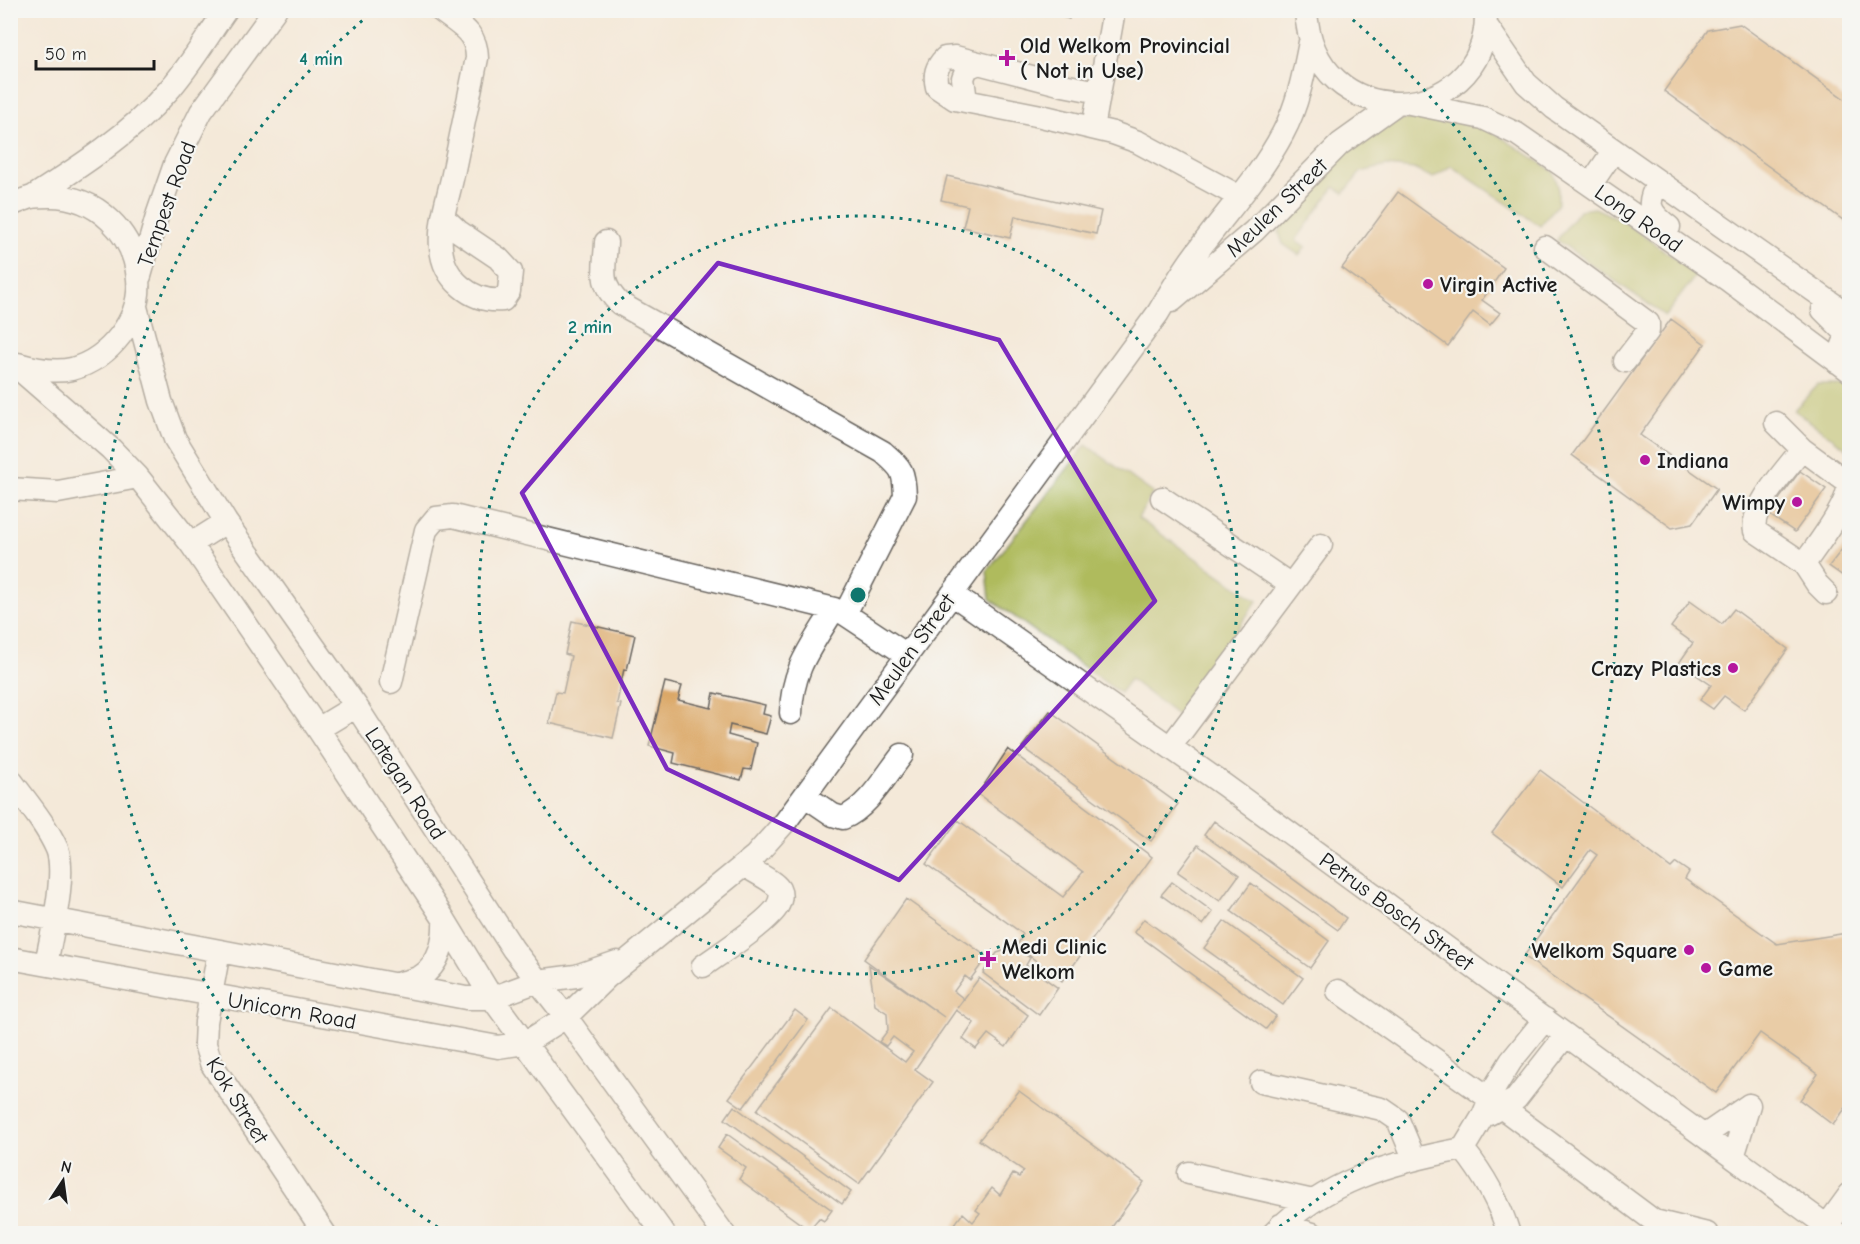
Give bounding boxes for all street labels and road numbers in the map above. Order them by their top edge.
street label: Tempest Road [132,138,202,271]
street label: Meulen Street [1220,152,1333,263]
street label: Long Road [1590,179,1687,258]
street label: Meulen Street [863,588,961,710]
street label: Lategan Road [359,723,451,845]
street label: Petrus Bosch Street [1314,847,1479,977]
street label: Unicorn Road [225,987,358,1035]
street label: Kok Street [200,1052,274,1149]

